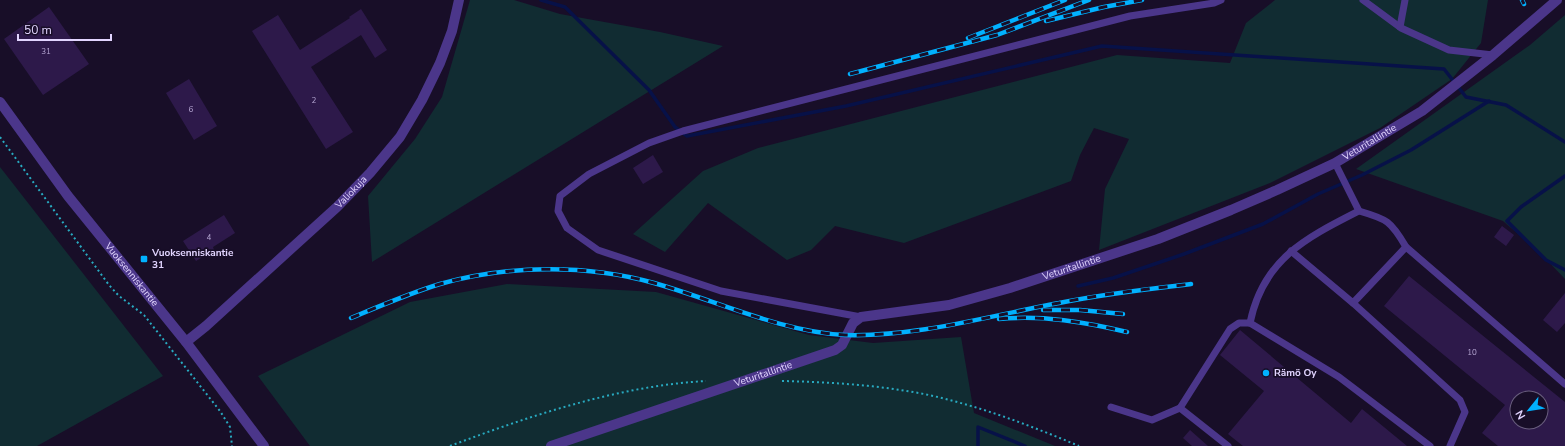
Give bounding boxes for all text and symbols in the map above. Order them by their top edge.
scale bar [18,16,111,42]
text: 50 m [24,22,52,38]
house number: 31 [41,46,51,57]
house number: 2 [312,95,317,106]
house number: 6 [189,104,194,115]
street label: Veturitallintie [1339,121,1399,164]
street label: Valiokuja [331,173,370,213]
house number: 4 [207,232,212,243]
street label: Vuoksenniskantie [101,239,162,309]
place label: Vuoksenniskantie 31 [151,246,234,272]
street label: Veturitallintie [1040,251,1103,284]
marker: Vuoksenniskantie 31 [139,254,149,264]
house number: 10 [1467,347,1477,358]
street label: Veturitallintie [731,358,794,391]
place label: Rämö Oy [1274,366,1317,380]
marker: Rämö Oy [1261,368,1271,378]
north arrow [1509,390,1549,430]
text: N [1512,407,1529,422]

